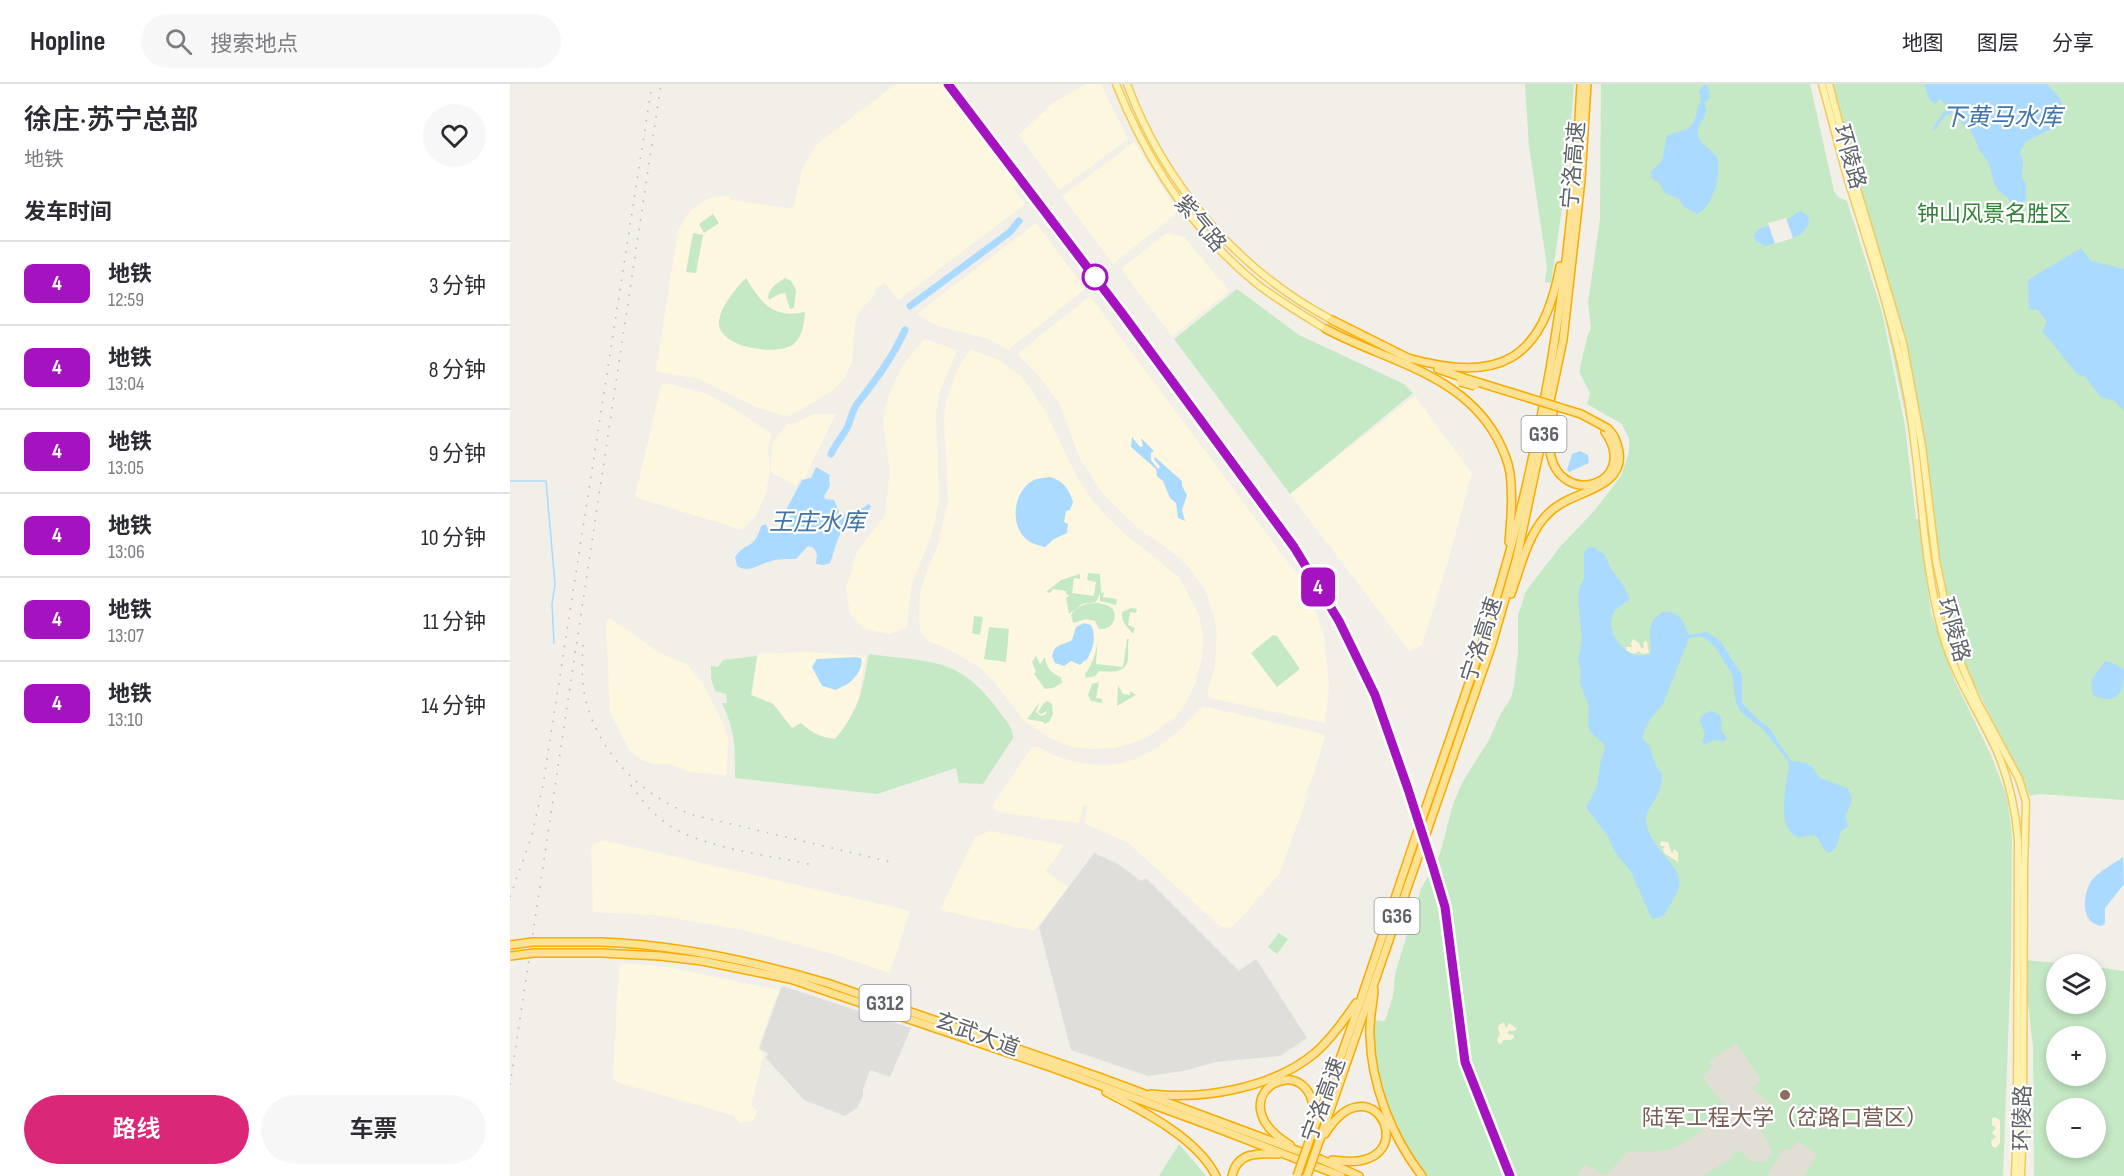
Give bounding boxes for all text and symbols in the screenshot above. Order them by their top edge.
search box [141,14,561,68]
text: Hopline [30,25,105,58]
icon: search [162,25,195,58]
text: 搜索地点 [210,31,298,58]
text: 地图 [1902,31,1944,56]
text: 图层 [1977,31,2019,56]
text: 分享 [2052,31,2094,56]
water label: 下黄马水库 [1942,103,2066,132]
text: 徐庄·苏宁总部 [24,104,198,137]
button: heart [423,104,486,167]
street label: 宁洛高速 [1557,120,1591,210]
street label: 环陵路 [1827,122,1871,192]
text: 地铁 [24,148,64,172]
street label: 紫气路 [1168,190,1232,258]
text: 发车时间 [24,199,112,226]
park label: 钟山风景名胜区 [1917,201,2071,228]
text: 地铁 [108,261,152,288]
unlabelled marker [1082,264,1108,290]
text: 4 [52,271,62,296]
text: 3 分钟 [429,273,486,300]
text: 12:59 [108,288,144,312]
text: 地铁 [108,345,152,372]
text: 4 [52,355,62,380]
text: 8 分钟 [429,357,486,384]
text: 13:04 [108,372,144,396]
road number: G36 [1522,416,1566,452]
text: 地铁 [108,429,152,456]
text: 4 [52,439,62,464]
text: 9 分钟 [429,441,486,468]
text: 13:05 [108,456,144,480]
water label: 王庄水库 [769,508,869,537]
text: 地铁 [108,513,152,540]
text: 4 [52,523,62,548]
text: 10 分钟 [421,525,486,552]
text: 13:06 [108,540,145,564]
line badge: 4 [1298,568,1338,606]
text: 4 [1313,575,1323,600]
street label: 宁洛高速 [1456,594,1508,686]
street label: 环陵路 [1931,595,1975,665]
text: 地铁 [108,597,152,624]
text: 4 [52,607,62,632]
text: 11 分钟 [423,609,486,636]
text: 13:07 [108,624,144,648]
text: 地铁 [108,681,152,708]
text: 4 [52,691,62,716]
text: 14 分钟 [422,693,486,720]
text: 13:10 [108,708,143,732]
road number: G36 [1374,898,1420,934]
map controls [2046,954,2106,1158]
button: layers [2046,954,2106,1014]
road number: G312 [860,985,910,1021]
street label: 玄武大道 [931,1007,1023,1063]
button: + [2046,1026,2106,1086]
street label: 宁洛高速 [1296,1054,1352,1146]
street label: 环陵路 [2009,1085,2037,1151]
marker: 陆军工程大学（岔路口营区） [1778,1088,1792,1102]
button: 路线 [24,1095,249,1164]
button: 车票 [261,1095,486,1164]
button: − [2046,1098,2106,1158]
place label: 陆军工程大学（岔路口营区） [1642,1105,1928,1132]

